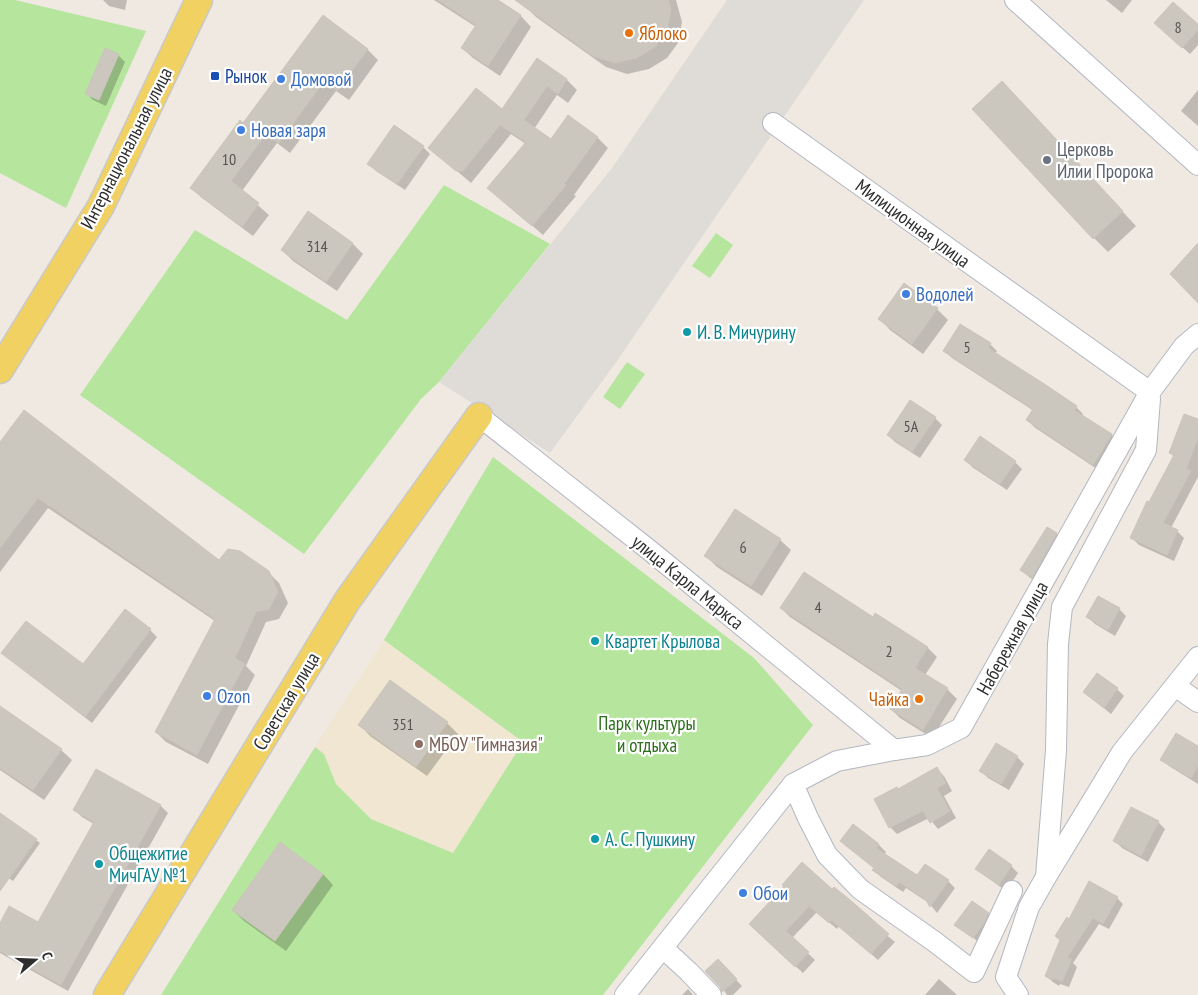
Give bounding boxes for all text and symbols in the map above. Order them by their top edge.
house number: 8 [1174,17,1182,37]
place label: Яблоко [639,21,687,45]
marker: Яблоко [623,27,635,39]
street label: Интернациональная улица [75,63,177,233]
place label: Рынок [225,64,268,88]
place label: Домовой [291,67,352,91]
marker: Рынок [209,70,221,82]
marker: Домовой [275,73,287,85]
place label: Новая заря [251,118,326,142]
marker: Новая заря [235,124,247,136]
place label: Церковь Илии Пророка [1057,137,1154,183]
house number: 10 [222,149,236,169]
marker: Церковь Илии Пророка [1041,154,1053,166]
street label: Милиционная улица [851,173,975,273]
house number: 314 [306,236,328,256]
place label: Водолей [916,282,974,306]
marker: Водолей [900,288,912,300]
place label: И. В. Мичурину [697,320,797,344]
marker: И. В. Мичурину [681,326,693,338]
house number: 5 [963,337,971,357]
house number: 5А [904,416,919,436]
street label: улица Карла Маркса [627,530,749,634]
house number: 6 [739,537,747,557]
street label: Набережная улица [971,577,1053,699]
house number: 4 [814,597,822,617]
place label: Квартет Крылова [605,629,720,653]
marker: Квартет Крылова [589,635,601,647]
house number: 2 [885,641,893,661]
street label: Советская улица [247,648,325,754]
place label: Ozon [217,684,250,708]
place label: Чайка [869,687,909,711]
marker: Ozon [201,690,213,702]
marker: Чайка [913,693,925,705]
park label: Парк культуры и отдыха [598,711,696,757]
house number: 351 [392,714,414,734]
place label: МБОУ "Гимназия" [429,732,543,756]
marker: МБОУ "Гимназия" [413,738,425,750]
place label: А. С. Пушкину [605,827,696,851]
marker: А. С. Пушкину [589,833,601,845]
place label: Общежитие МичГАУ №1 [109,841,188,887]
marker: Общежитие МичГАУ №1 [93,858,105,870]
place label: Обои [753,881,788,905]
marker: Обои [737,887,749,899]
north arrow [10,935,60,985]
text: С [38,950,57,962]

